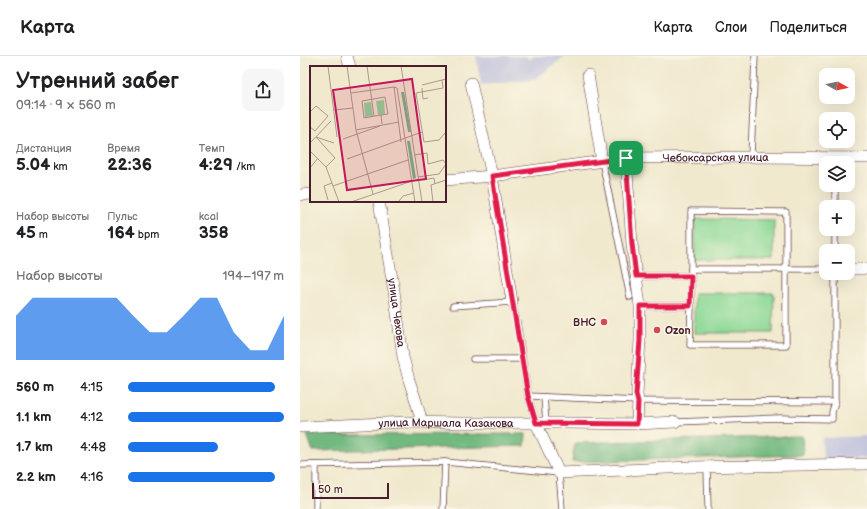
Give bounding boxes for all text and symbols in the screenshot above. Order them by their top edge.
text: Карта [20,16,74,39]
text: Карта [653,19,693,36]
text: Слои [715,19,747,36]
text: Поделиться [769,19,847,36]
inset map [310,66,446,202]
text: Утренний забег [16,68,179,95]
north arrow [819,68,855,104]
map controls [819,68,855,280]
button: share [242,69,284,111]
text: 09:14 · 9 × 560 m [16,97,116,113]
button: locate [819,112,855,148]
pin [609,141,643,175]
text: Дистанция [16,142,72,155]
text: Время [107,142,140,155]
text: Темп [199,142,225,155]
icon: arrive [615,147,637,169]
street label: Чебоксарская улица [662,151,769,165]
text: 5.04 [16,155,50,175]
text: 22:36 [107,155,152,175]
text: 4:29 [199,155,233,175]
button: layers [819,156,855,192]
text: km [50,160,68,173]
text: /km [233,160,255,173]
button: + [819,200,855,236]
text: Набор высоты [16,210,89,223]
text: Пульс [107,210,138,223]
text: kcal [199,210,218,223]
text: 45 [16,223,36,243]
text: 164 [107,223,135,243]
text: 358 [199,223,229,243]
text: m [36,228,48,241]
text: bpm [135,228,159,241]
button: − [819,244,855,280]
text: Набор высоты [16,268,103,284]
text: 194–197 m [223,268,284,284]
street label: улица Чехова [385,277,408,349]
place label: ВНС [573,316,596,329]
marker: ВНС [599,317,609,327]
place label: Ozon [665,324,691,337]
marker: Ozon [652,325,662,335]
text: 560 m [16,379,54,395]
text: 4:15 [80,379,103,395]
text: 1.1 km [16,409,51,425]
text: 4:12 [80,409,103,425]
street label: улица Маршала Казакова [378,416,514,430]
text: 1.7 km [16,439,53,455]
text: 4:48 [80,439,106,455]
text: 2.2 km [16,469,56,485]
text: 4:16 [80,469,104,485]
scale bar [312,481,389,500]
text: 50 m [318,483,343,496]

